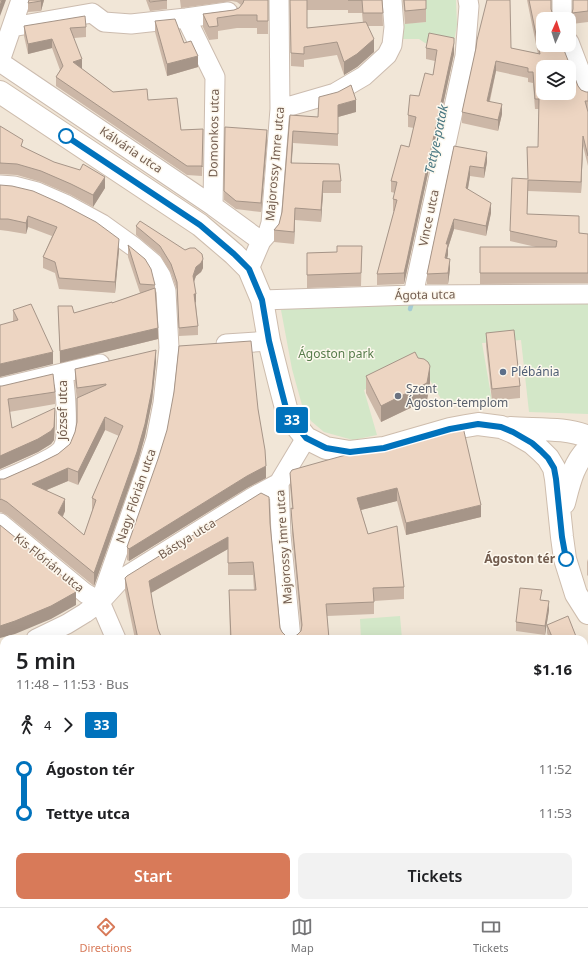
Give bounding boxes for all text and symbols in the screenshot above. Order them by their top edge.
north arrow [536,12,576,52]
map controls [536,12,576,100]
button: layers [536,60,576,100]
street label: Domonkos utca [204,88,223,177]
water label: Tettye-patak [420,102,452,175]
street label: Majorossy Imre utca [261,106,288,222]
street label: Kálvária utca [97,122,166,177]
unlabelled marker [58,128,74,144]
street label: Vince utca [414,188,443,248]
street label: Ágota utca [394,285,456,304]
park label: Ágoston park [298,345,374,362]
place label: Plébánia [511,363,559,380]
marker: Plébánia [498,367,508,377]
street label: József utca [54,380,71,441]
place label: Szent Ágoston-templom [406,380,508,411]
marker: Szent Ágoston-templom [393,391,403,401]
line badge: 33 [274,407,310,433]
text: 33 [284,410,300,429]
street label: Nagy Flórián utca [111,446,160,545]
street label: Majorossy Imre utca [271,489,296,605]
street label: Bástya utca [155,514,219,563]
street label: Kis Flórián utca [11,529,88,596]
place label: Ágoston tér [484,550,556,567]
marker: Ágoston tér [558,551,574,567]
text: 5 min [16,645,76,675]
text: $1.16 [533,659,572,679]
text: 11:48 – 11:53 · Bus [16,675,129,693]
icon: walk [16,714,38,736]
icon: forward [57,714,79,736]
text: 33 [93,715,109,734]
text: 4 [44,716,51,734]
text: Ágoston tér [46,759,134,779]
text: 11:52 [539,760,572,778]
text: Tettye utca [46,803,130,823]
text: 11:53 [539,804,572,822]
button: Start [16,853,290,899]
button: Tickets [298,853,572,899]
tab: Directions [80,916,132,955]
tab: Map [291,916,314,955]
tab: Tickets [473,916,508,955]

